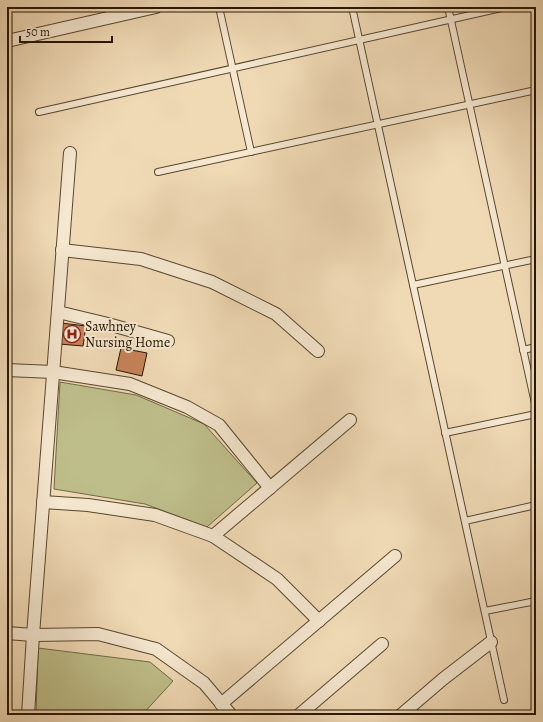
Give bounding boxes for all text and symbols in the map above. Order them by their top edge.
scale bar [20,18,112,44]
text: 50 m [26,24,50,40]
place label: Sawhney Nursing Home [85,317,170,352]
hospital icon: Sawhney Nursing Home [62,324,82,344]

